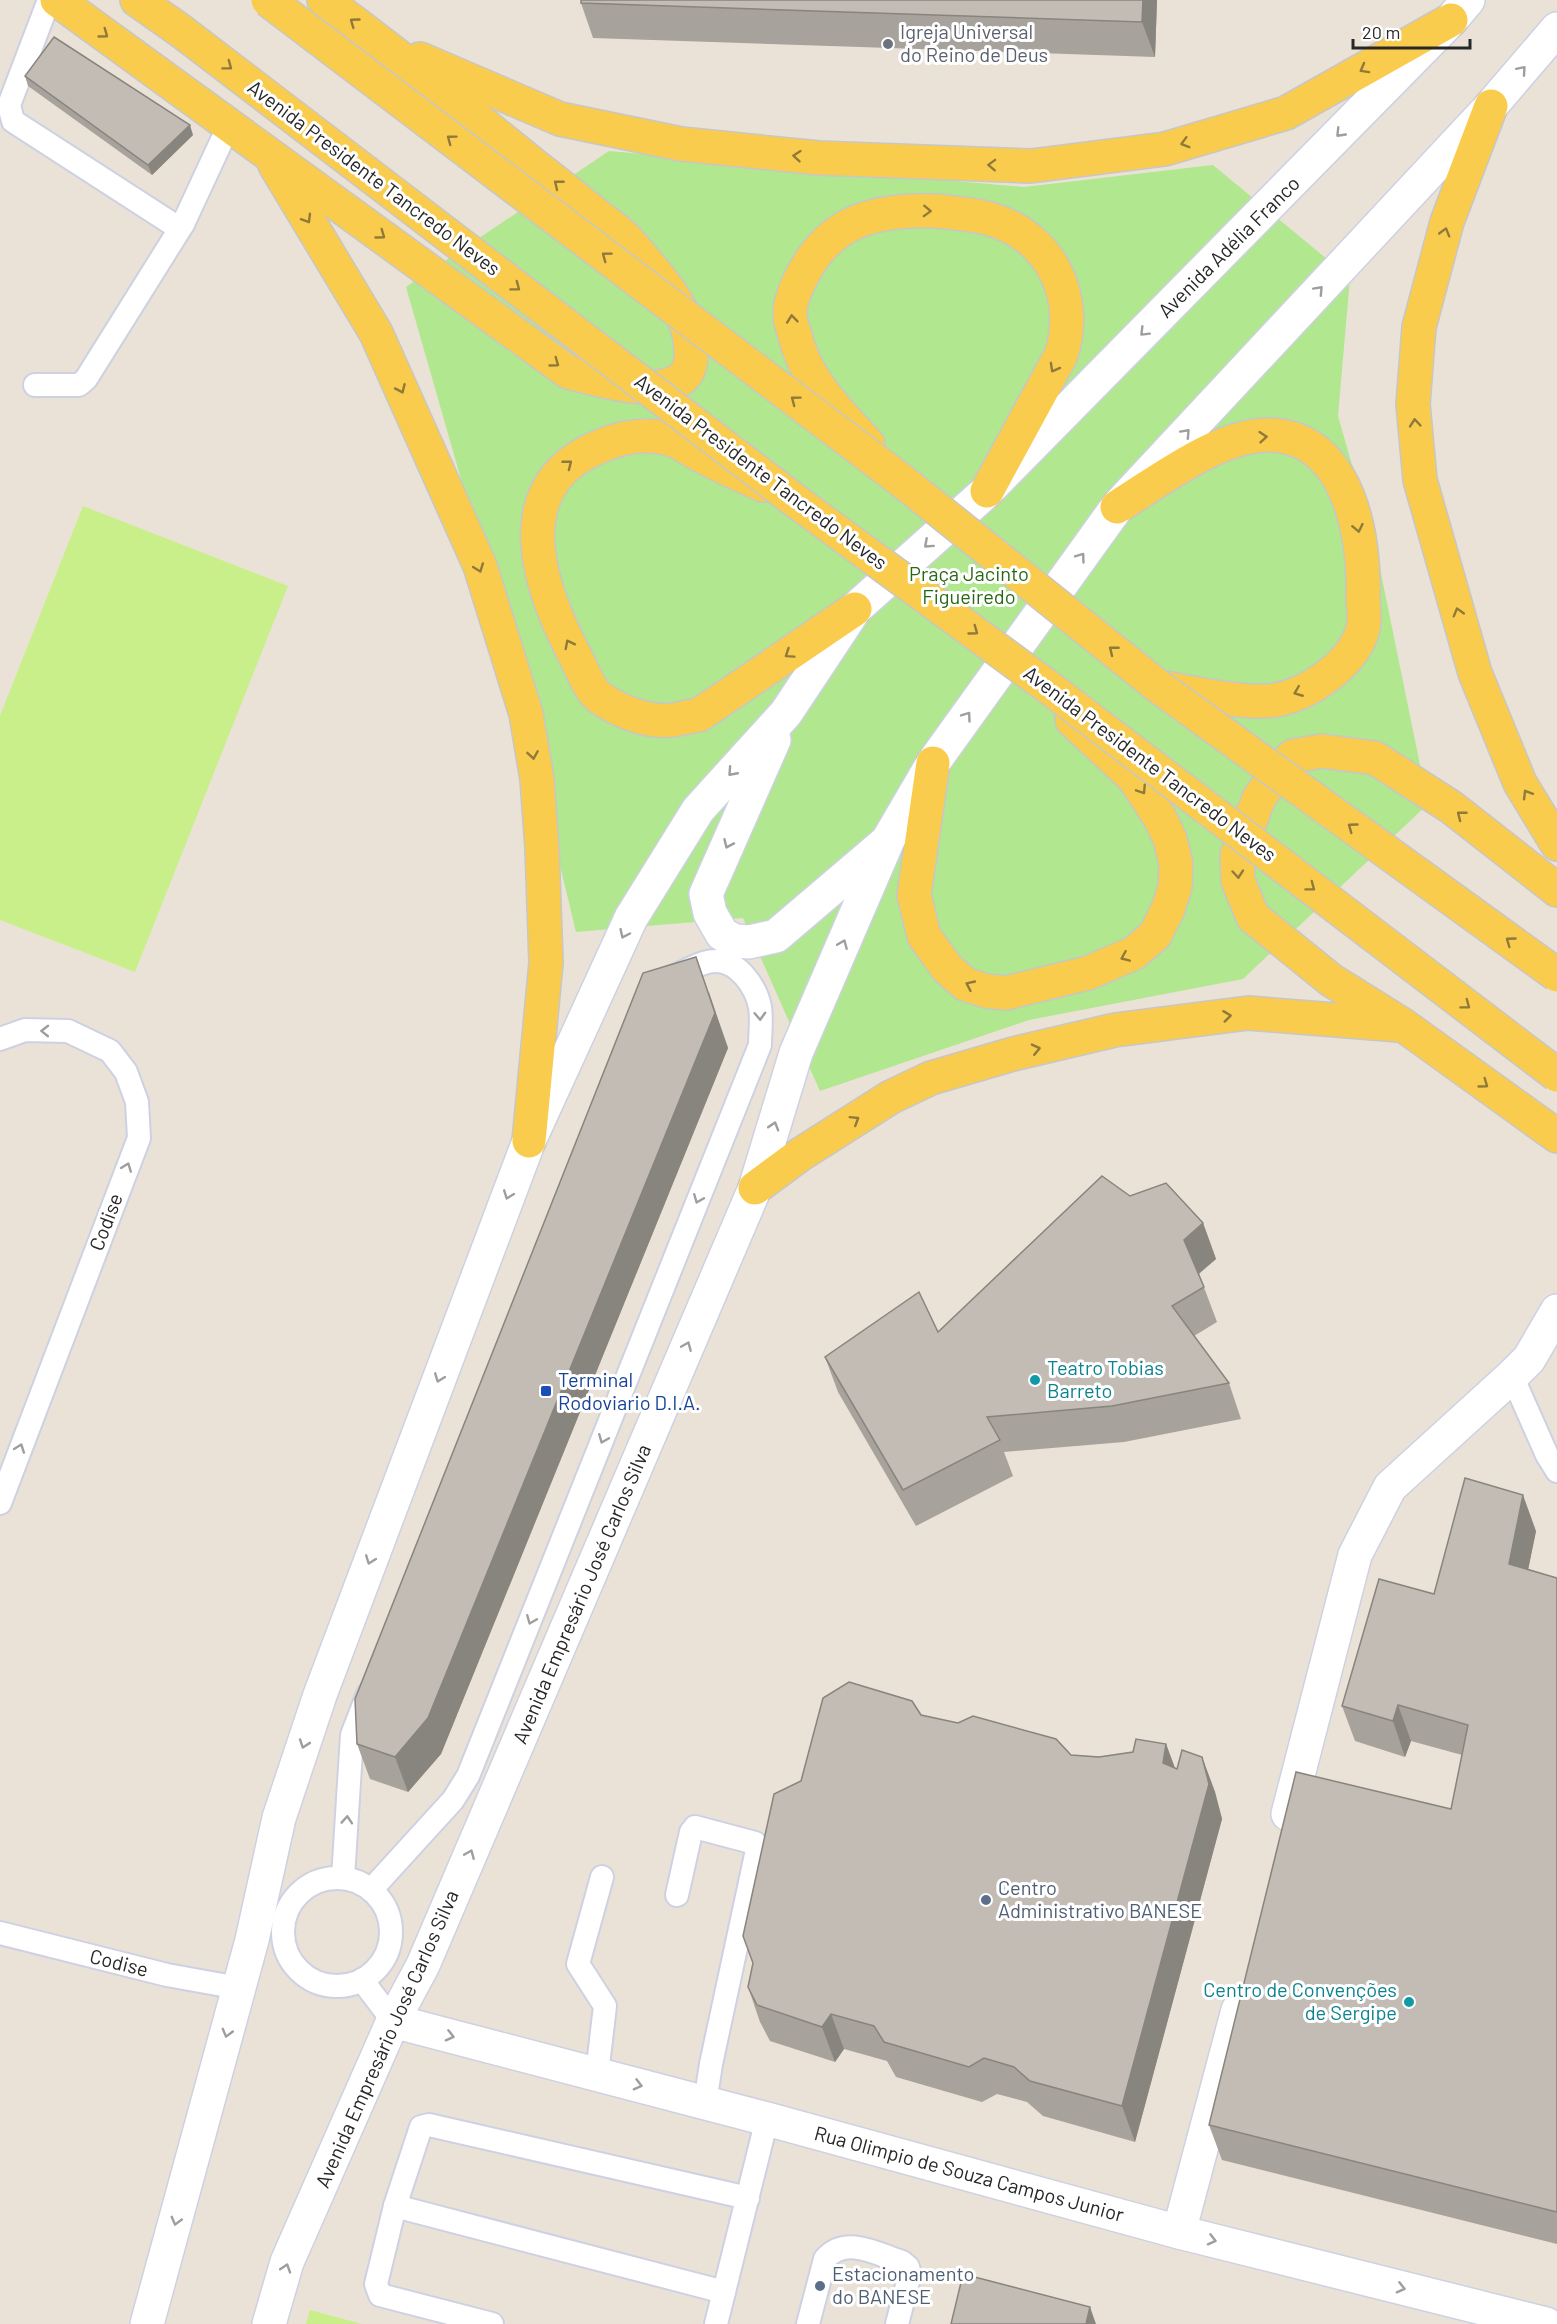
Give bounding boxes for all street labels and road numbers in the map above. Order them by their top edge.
street label: Avenida Presidente Tancredo Neves [244,74,506,280]
street label: Avenida Adélia Franco [1153,171,1304,322]
street label: Avenida Presidente Tancredo Neves [631,368,893,574]
street label: Avenida Presidente Tancredo Neves [1020,660,1282,866]
street label: Codise [83,1190,127,1254]
street label: Avenida Empresário José Carlos Silva [507,1440,655,1747]
street label: Avenida Empresário José Carlos Silva [309,1886,463,2191]
street label: Codise [88,1943,151,1981]
street label: Rua Olimpio de Souza Campos Junior [812,2120,1127,2226]

